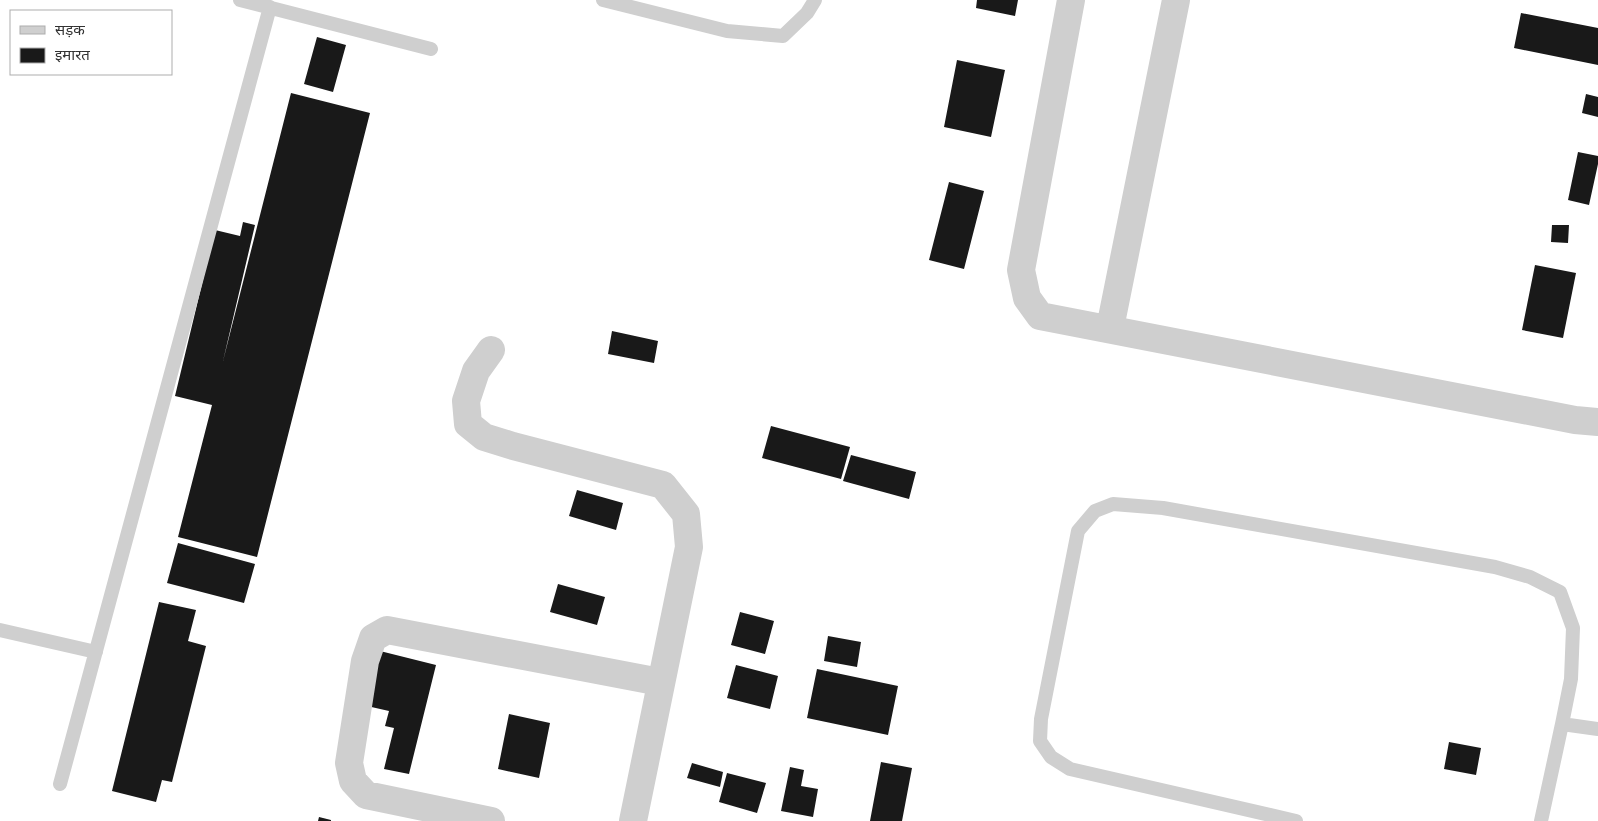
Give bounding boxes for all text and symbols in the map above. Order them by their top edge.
legend [10,10,172,75]
text: सड़क [55,21,85,39]
text: इमारत [55,46,90,64]

